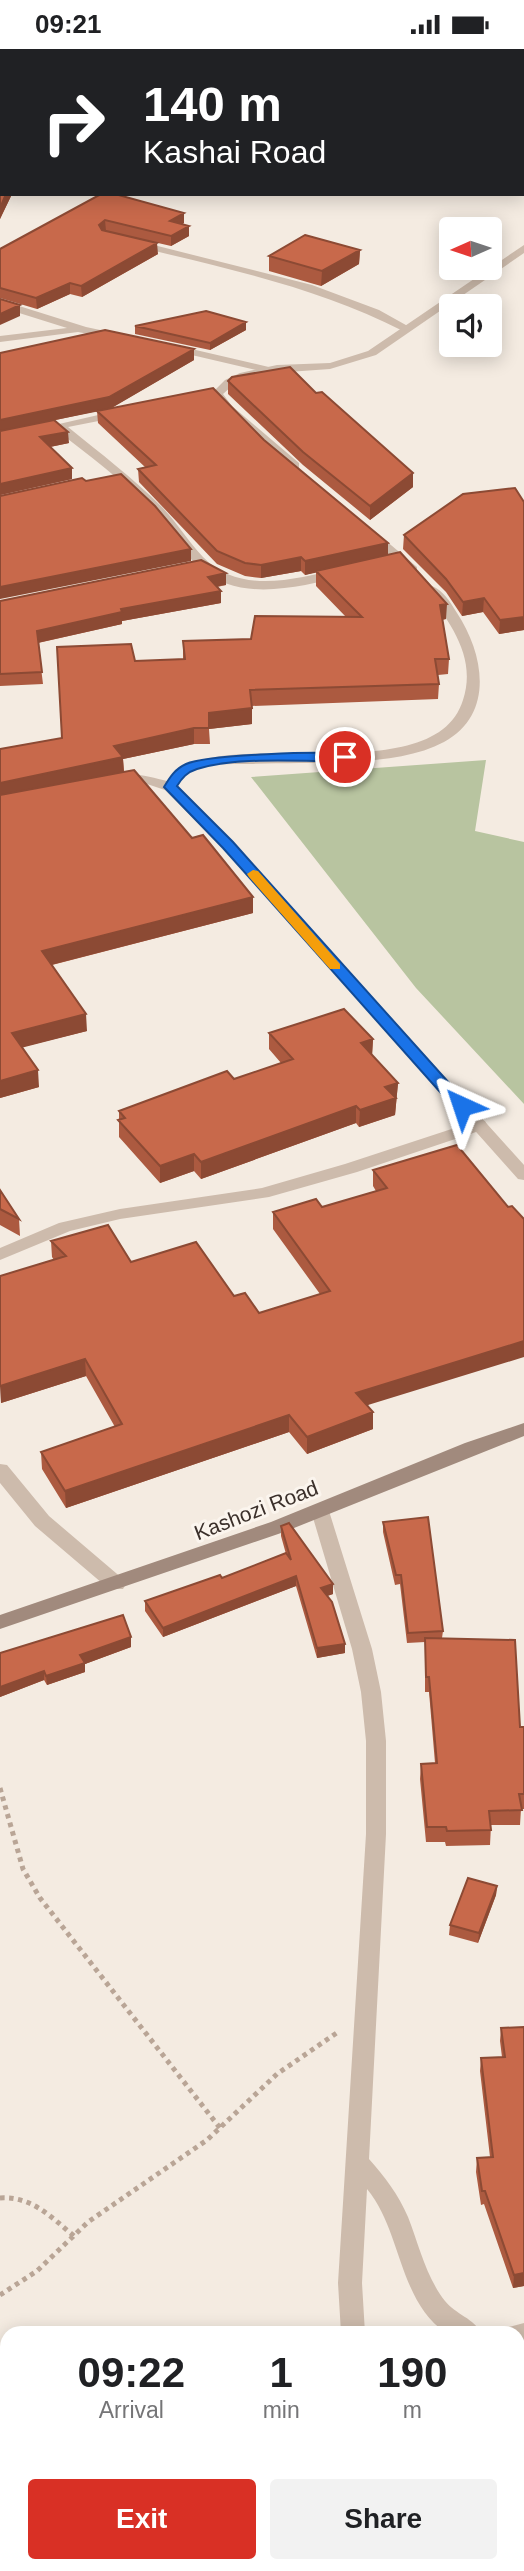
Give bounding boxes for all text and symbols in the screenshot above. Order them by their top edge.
text: 09:21 [35,9,102,39]
icon: right [28,77,119,168]
text: 140 m [143,77,282,131]
text: Kashai Road [143,134,326,170]
north arrow [439,217,502,280]
map controls [439,217,502,357]
button: sound [439,294,502,357]
pin [315,727,375,787]
icon: arrive [326,738,364,776]
position arrow [425,1069,499,1143]
street label: Kashozi Road [191,1476,321,1544]
text: 09:22 [78,2349,185,2396]
text: 1 [269,2349,293,2396]
text: 190 [377,2349,447,2396]
text: Arrival [99,2397,164,2423]
text: min [263,2397,300,2423]
text: m [403,2397,422,2423]
button: Exit [28,2479,256,2559]
button: Share [270,2479,497,2559]

